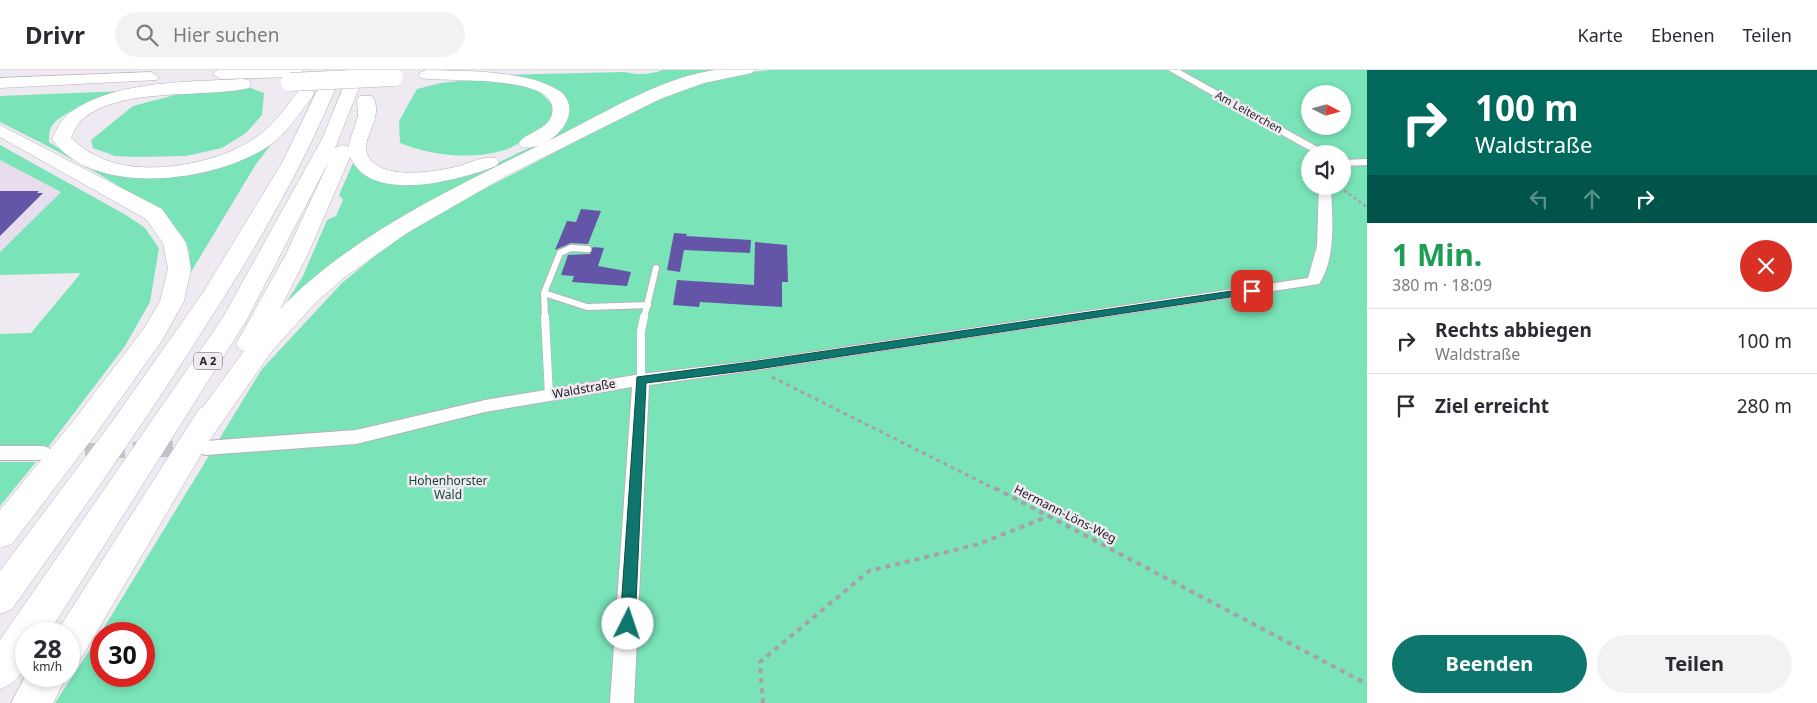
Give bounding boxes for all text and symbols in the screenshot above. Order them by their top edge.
search box [115,12,465,57]
text: Drivr [25,18,85,51]
icon: search [133,21,161,49]
text: Hier suchen [173,22,280,48]
text: Karte [1578,23,1623,47]
text: Ebenen [1651,23,1715,47]
text: Teilen [1743,23,1792,47]
text: 100 m [1475,84,1578,131]
north arrow [1301,85,1351,135]
map controls [1301,85,1351,195]
street label: Am Leiterchen [1213,87,1285,136]
icon: right [1392,90,1457,155]
text: Waldstraße [1475,129,1592,159]
button: sound [1301,145,1351,195]
icon: left [1525,185,1553,213]
icon: ahead [1578,185,1606,213]
icon: right [1631,185,1659,213]
text: 1 Min. [1392,234,1482,275]
button: close [1740,240,1792,292]
pin [1231,270,1273,312]
text: 380 m · 18:09 [1392,274,1492,296]
icon: arrive [1238,277,1266,305]
text: Rechts abbiegen [1435,317,1592,343]
icon: right [1392,327,1420,355]
text: 100 m [1737,328,1792,354]
text: Waldstraße [1435,343,1520,365]
road number: A 2 [194,352,222,370]
street label: Waldstraße [551,375,617,402]
icon: arrive [1392,392,1420,420]
text: Ziel erreicht [1435,393,1549,419]
text: 280 m [1737,393,1792,419]
park label: Hohenhorster Wald [408,472,488,503]
street label: Hermann-Löns-Weg [1011,480,1119,547]
position arrow [601,597,653,649]
speed limit sign: 30 [90,622,155,687]
text: 28 [33,631,62,665]
button: Beenden [1392,635,1587,693]
button: Teilen [1597,635,1792,693]
text: km/h [33,658,62,675]

